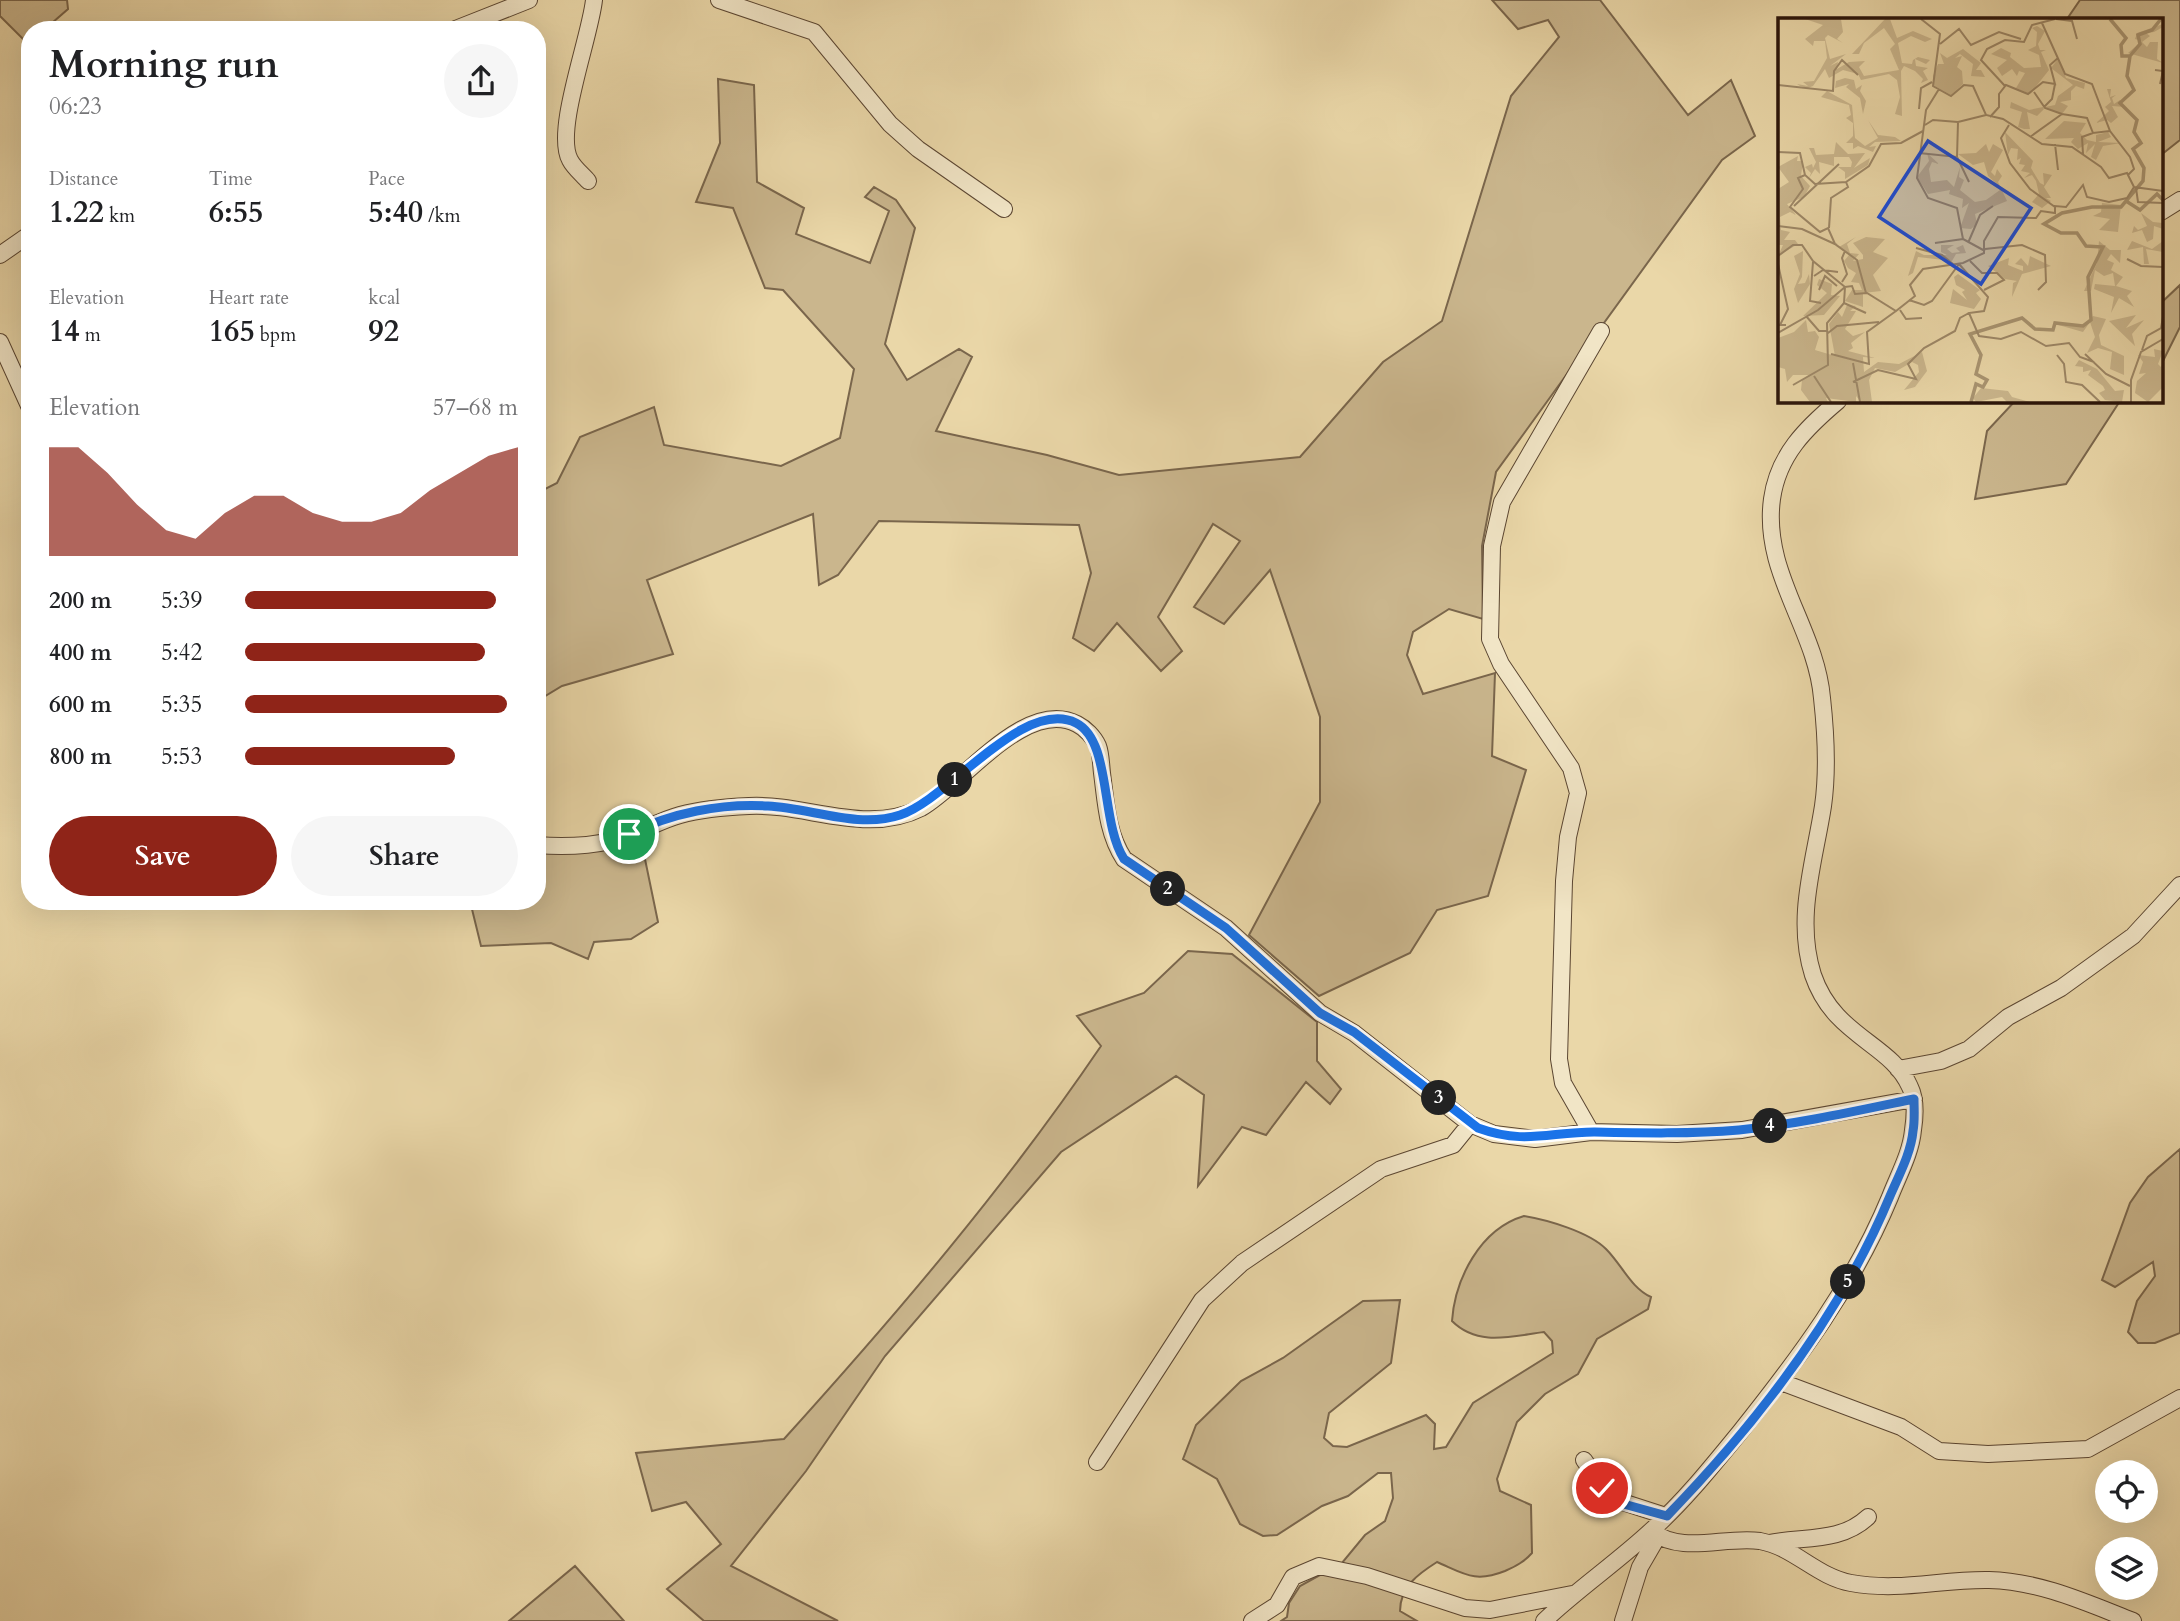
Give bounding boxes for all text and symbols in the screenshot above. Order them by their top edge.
inset map [1778,18,2162,402]
text: Morning run [49,39,279,91]
button: share [444,44,518,118]
text: 06:23 [49,91,102,122]
text: Distance [49,166,118,192]
text: Time [209,166,253,192]
text: Pace [368,166,405,192]
text: 1.22 [49,192,104,233]
text: 6:55 [209,192,263,233]
text: 5:40 [368,192,423,233]
text: km [104,203,135,229]
text: /km [423,203,461,229]
text: Elevation [49,285,124,311]
text: Heart rate [209,285,289,311]
text: kcal [368,285,400,311]
text: 14 [49,311,80,352]
text: 165 [209,311,255,352]
text: 92 [368,311,399,352]
text: m [80,322,101,348]
text: bpm [255,322,296,348]
text: Elevation [49,392,140,423]
text: 57–68 m [433,392,518,423]
text: 200 m [49,585,112,616]
text: 5:39 [161,585,202,616]
text: 400 m [49,637,112,668]
text: 5:42 [161,637,202,668]
text: 600 m [49,689,112,720]
text: 5:35 [161,689,202,720]
text: 800 m [49,741,112,772]
text: 5:53 [161,741,202,772]
pin: 1 [937,762,972,798]
text: 1 [950,766,959,792]
pin [599,804,659,864]
icon: arrive [610,815,648,853]
button: Save [49,816,277,896]
button: Share [291,816,518,896]
pin: 2 [1150,872,1186,906]
text: 2 [1163,875,1172,901]
pin: 3 [1422,1080,1456,1116]
text: 3 [1434,1084,1443,1110]
pin: 4 [1752,1108,1788,1144]
text: 4 [1765,1112,1774,1138]
pin: 5 [1830,1264,1866,1300]
text: 5 [1843,1268,1852,1294]
pin [1572,1458,1632,1518]
map controls [2095,1460,2158,1600]
button: locate [2095,1460,2158,1523]
icon: check [1583,1469,1621,1507]
button: layers [2095,1537,2158,1600]

